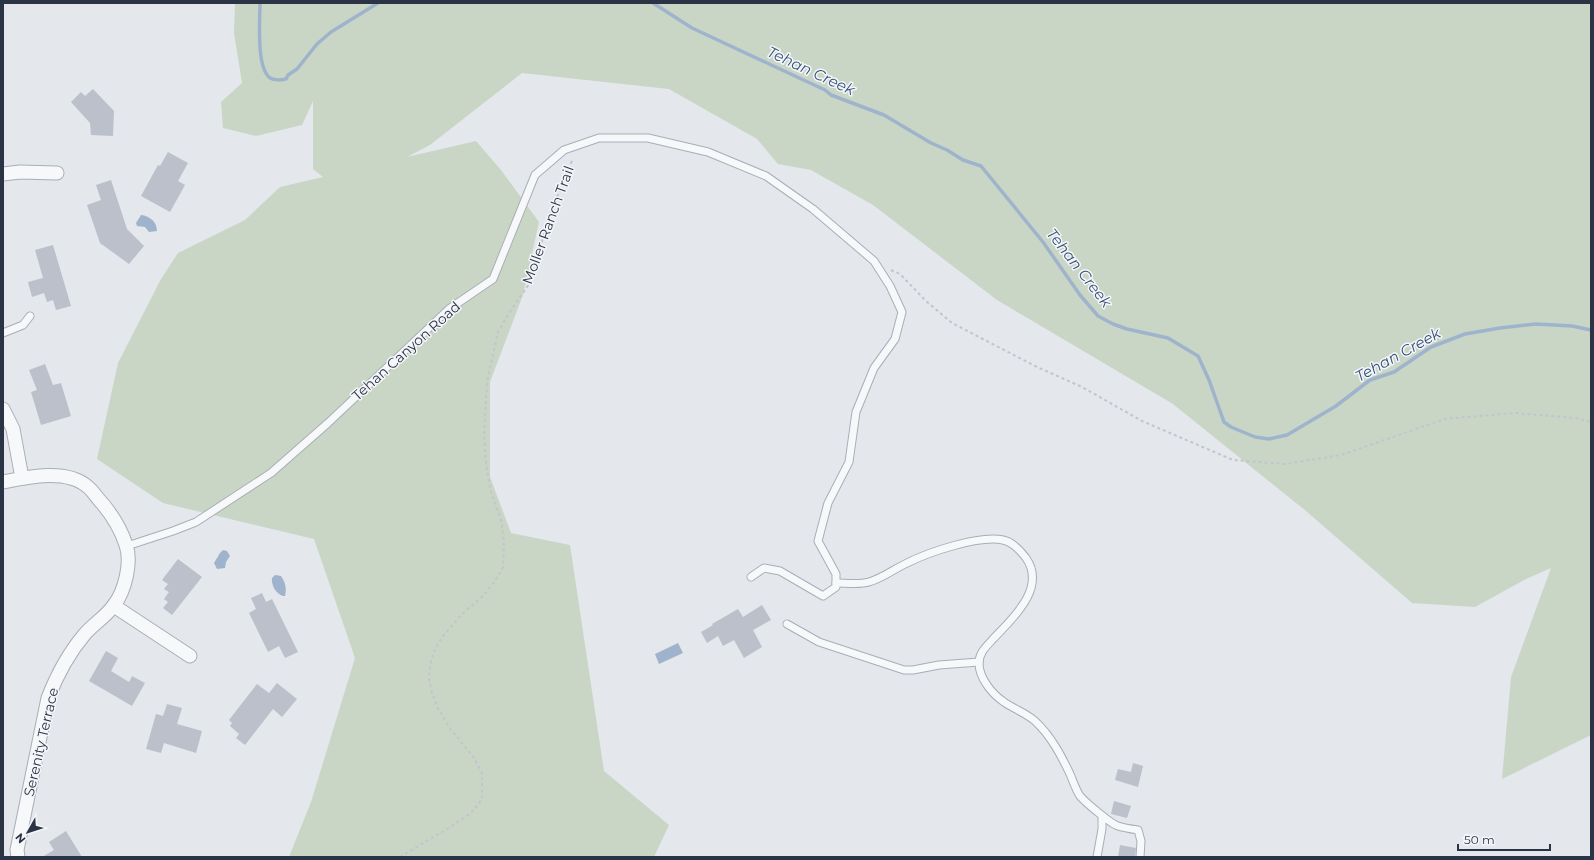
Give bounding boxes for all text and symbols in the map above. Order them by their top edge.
water label: Tehan Creek [764,42,859,100]
street label: Moller Ranch Trail [518,163,578,287]
water label: Tehan Creek [1043,224,1117,312]
street label: Tehan Canyon Road [348,298,464,404]
water label: Tehan Creek [1352,323,1445,386]
street label: Serenity Terrace [20,686,62,798]
north arrow [8,812,48,852]
scale bar [1458,826,1550,852]
text: N [12,830,28,846]
text: 50 m [1464,832,1495,847]

